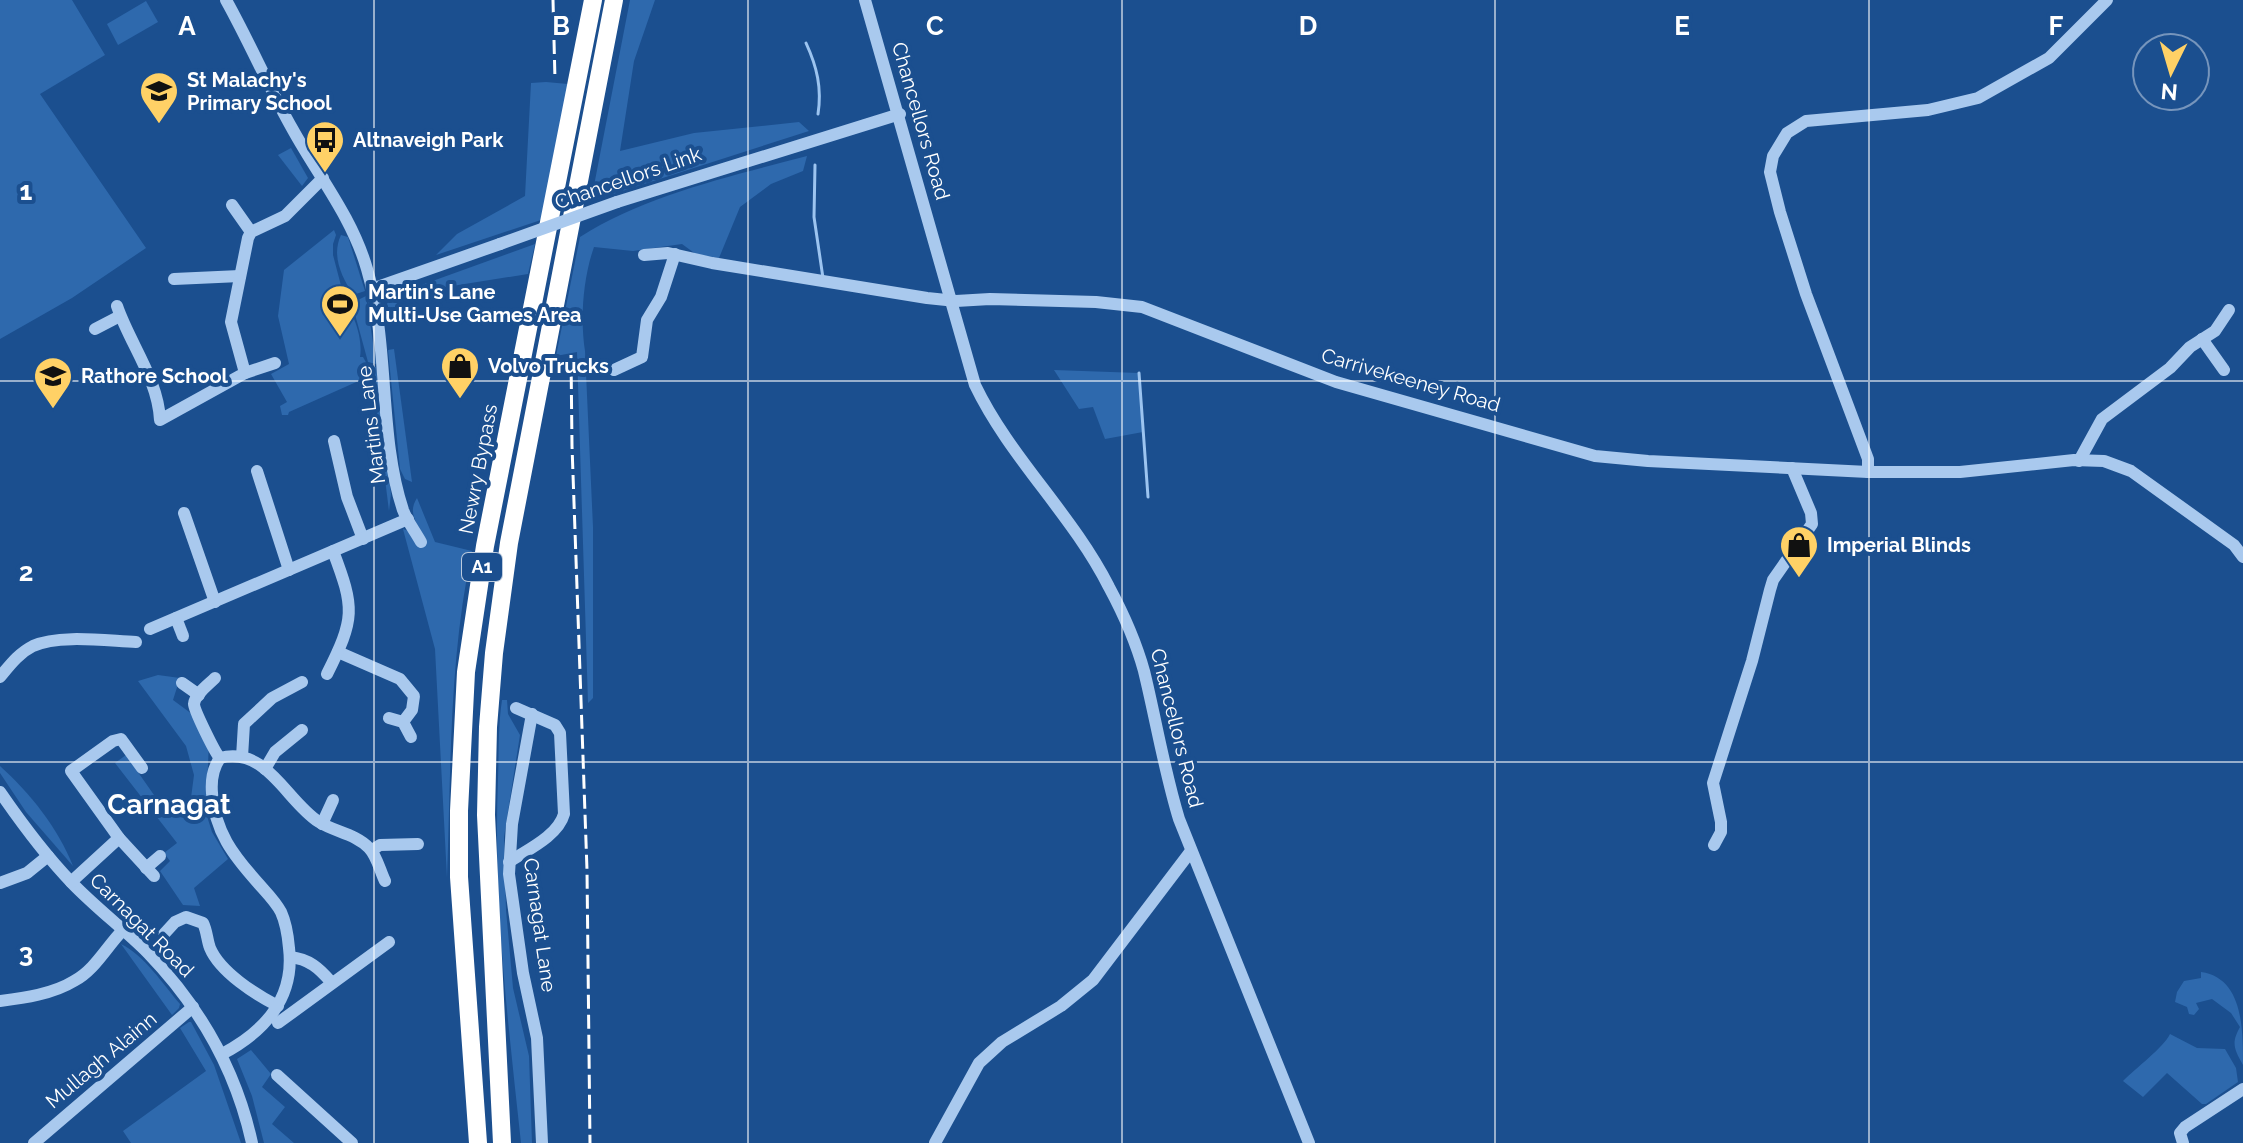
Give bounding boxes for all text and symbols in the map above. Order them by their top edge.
text: A [178,11,196,41]
text: B [552,11,570,41]
text: C [926,11,944,41]
text: D [1299,11,1317,41]
text: E [1674,11,1690,41]
text: F [2049,11,2064,41]
north arrow [2131,32,2211,112]
street label: Chancellors Road [887,39,955,203]
place label: St Malachy's Primary School [187,68,332,115]
school or university icon: St Malachy's Primary School [138,70,180,125]
text: N [2160,78,2179,106]
bus stop icon: Altnaveigh Park [304,119,346,174]
place label: Altnaveigh Park [353,128,504,152]
street label: Chancellors Link [552,142,705,214]
text: 1 [20,176,33,206]
place label: Martin's Lane Multi-Use Games Area [368,280,582,327]
sports icon: Martin's Lane Multi-Use Games Area [319,283,361,338]
street label: Carrivekeeney Road [1319,343,1503,417]
shop icon: Volvo Trucks [439,345,481,400]
place label: Volvo Trucks [488,354,609,378]
school or university icon: Rathore School [32,355,74,410]
place label: Rathore School [81,364,229,388]
street label: Martins Lane [352,364,390,485]
street label: Newry Bypass [454,402,502,536]
shop icon: Imperial Blinds [1778,524,1820,579]
place label: Imperial Blinds [1827,533,1971,557]
road number: A1 [462,553,502,581]
text: 2 [19,557,33,587]
street label: Chancellors Road [1146,646,1208,810]
district label: Carnagat [107,788,231,821]
street label: Carnagat Lane [519,856,561,994]
street label: Carnagat Road [85,868,199,982]
text: 3 [19,938,33,968]
street label: Mullagh Alainn [41,1007,161,1113]

